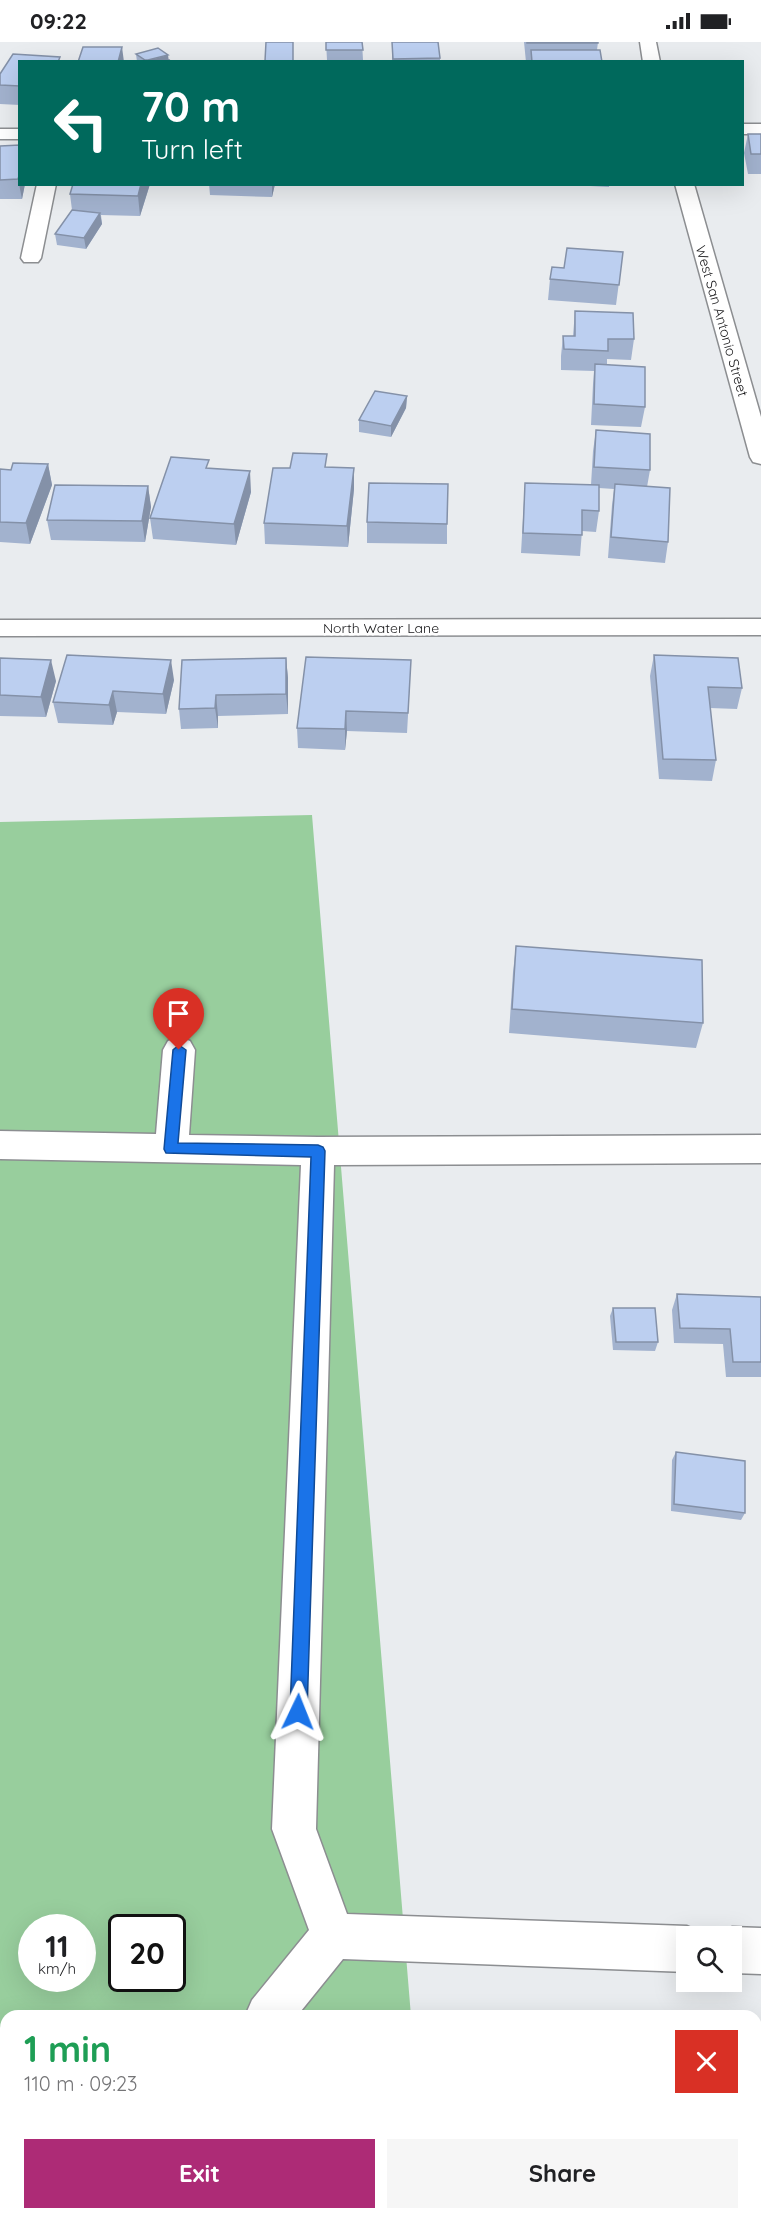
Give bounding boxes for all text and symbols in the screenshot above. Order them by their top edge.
text: 09:22 [30,7,87,35]
text: 70 m [141,80,240,133]
icon: left [42,84,120,162]
text: Turn left [141,132,243,166]
street label: West San Antonio Street [692,243,752,399]
street label: North Water Lane [323,619,439,637]
pin [153,988,204,1050]
icon: arrive [162,997,195,1030]
position arrow [266,1680,330,1744]
speed limit sign: 20 [108,1914,186,1992]
map controls [676,1926,742,1992]
button: search [676,1926,742,1992]
text: 11 [45,1927,69,1965]
text: km/h [38,1959,76,1978]
text: 1 min [24,2026,111,2071]
button: close [675,2030,738,2093]
text: 110 m · 09:23 [24,2071,138,2096]
button: Exit [24,2139,375,2208]
button: Share [387,2139,738,2208]

